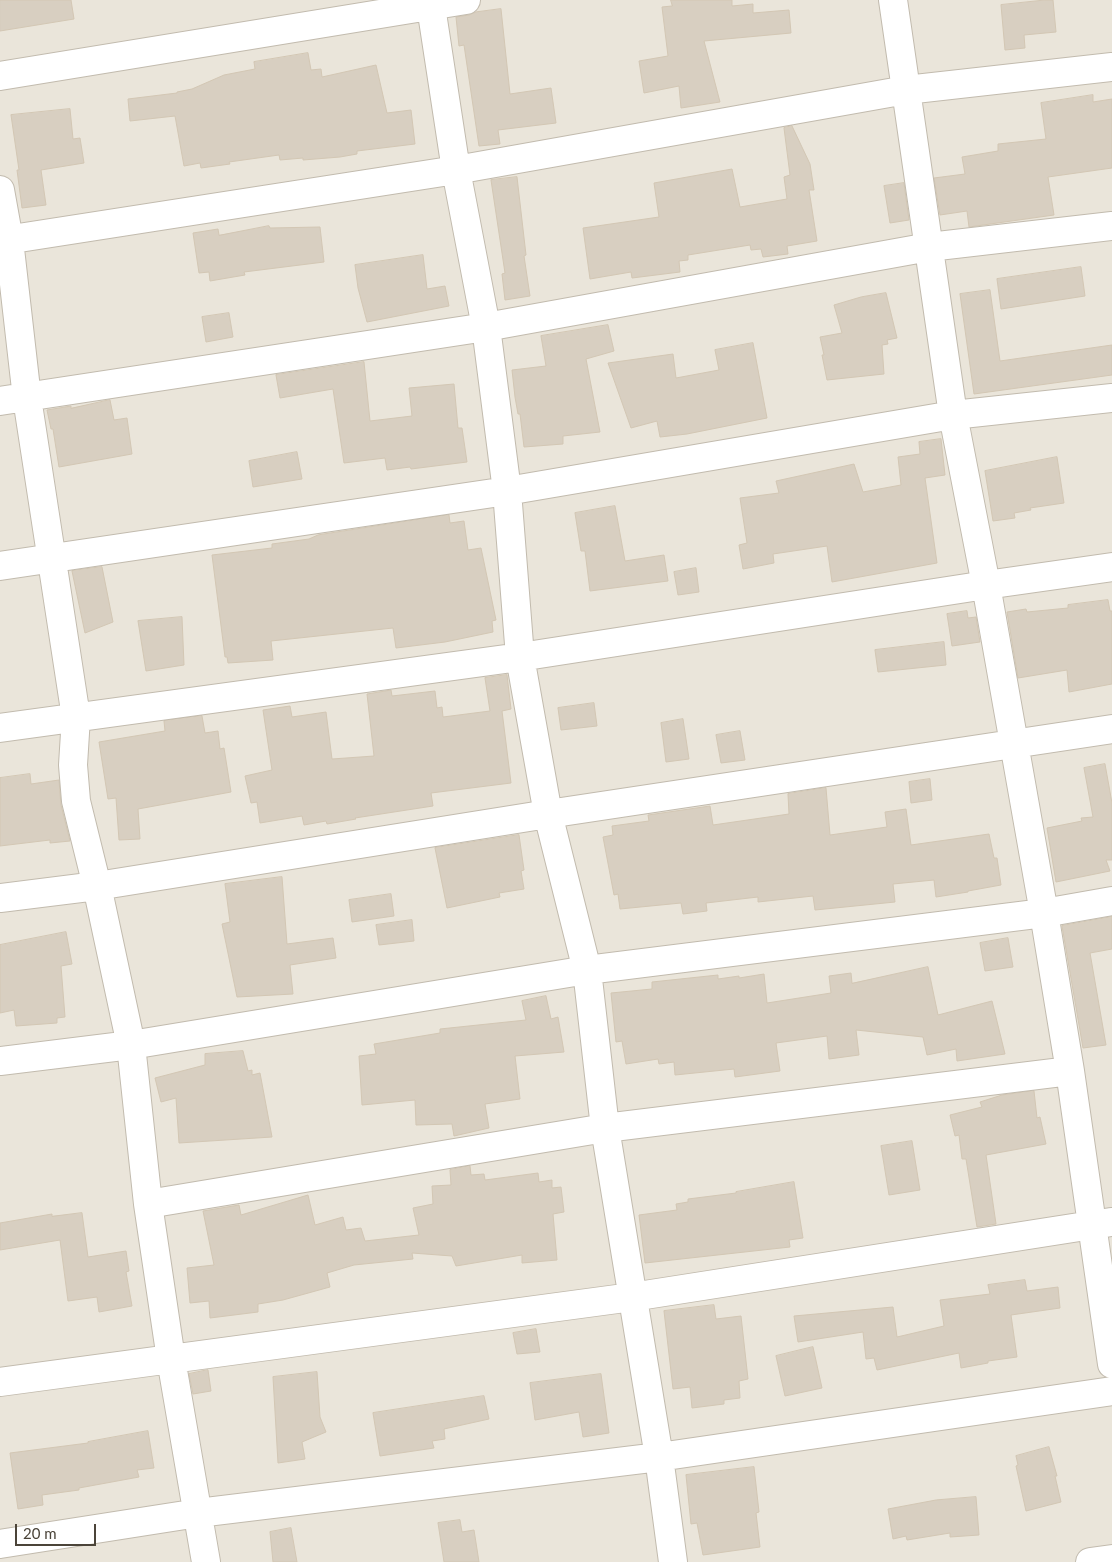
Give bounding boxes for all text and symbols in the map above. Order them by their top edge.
scale bar [18,1514,99,1546]
text: 20 m [23,1524,57,1542]

